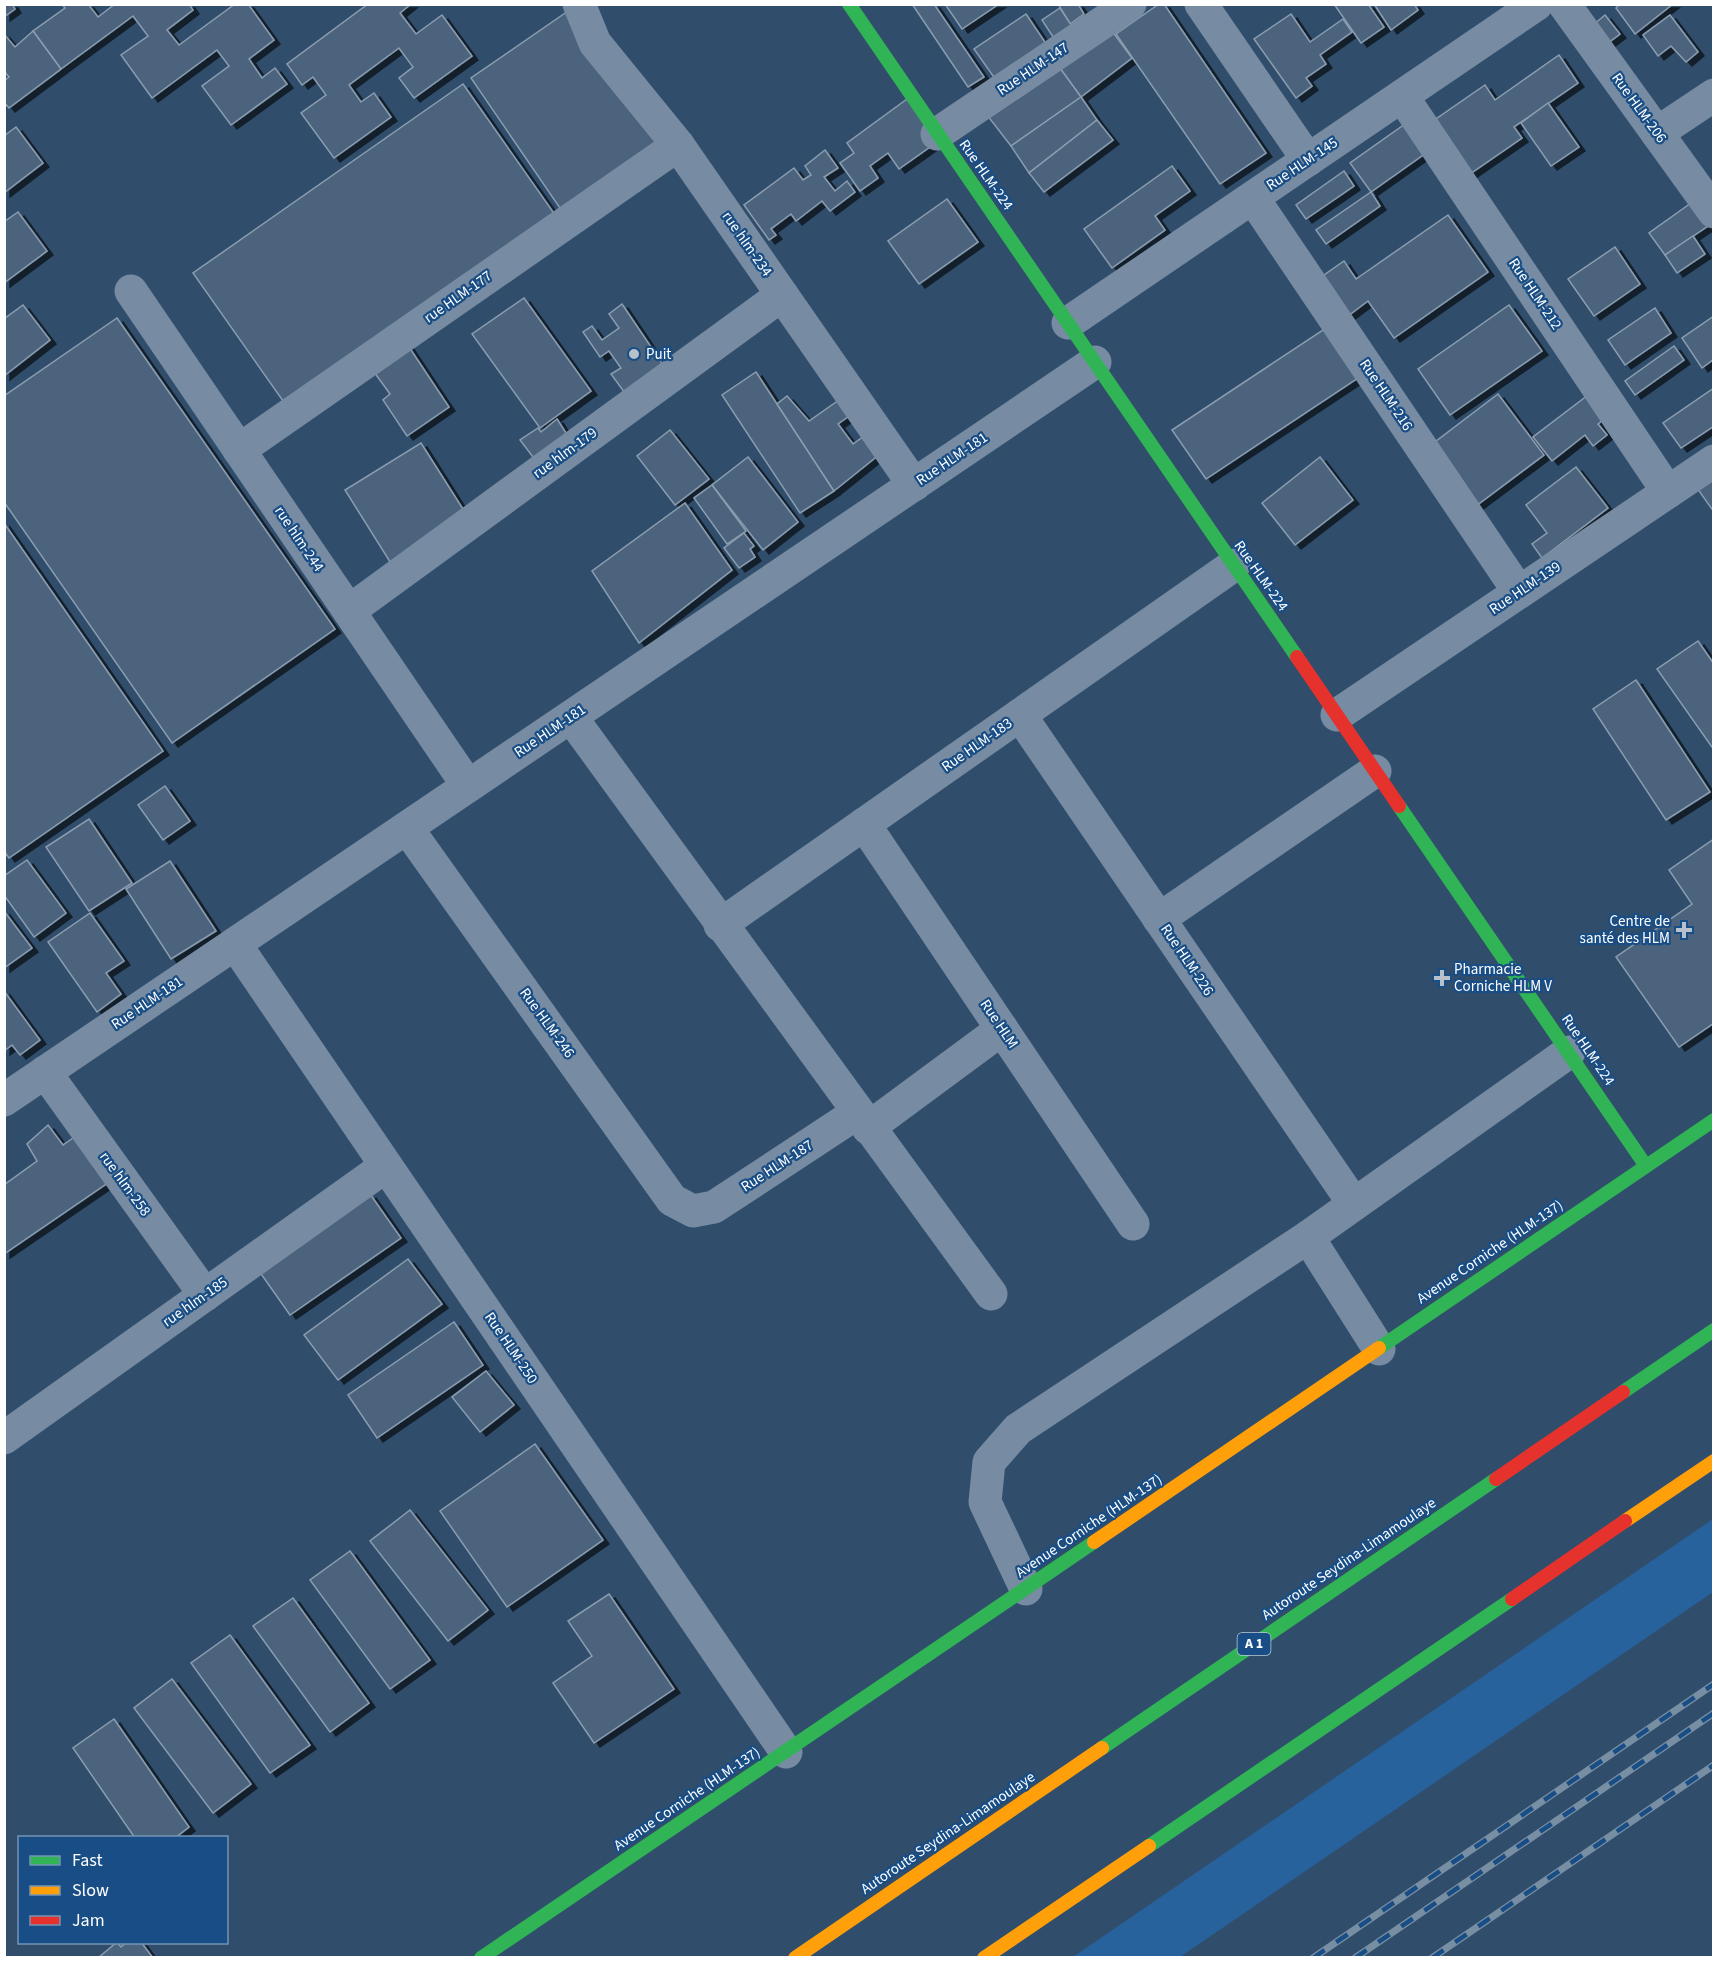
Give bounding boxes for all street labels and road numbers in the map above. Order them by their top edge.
street label: Rue HLM-147 [993,37,1073,101]
street label: Rue HLM-206 [1606,69,1672,147]
street label: Rue HLM-145 [1262,132,1342,196]
street label: Rue HLM-224 [954,135,1018,215]
street label: rue hlm-234 [717,207,777,281]
street label: Rue HLM-212 [1503,254,1567,334]
street label: rue HLM-177 [420,266,496,328]
street label: Rue HLM-216 [1354,355,1418,435]
street label: rue hlm-179 [528,422,602,484]
street label: Rue HLM-181 [912,427,992,491]
street label: rue hlm-244 [269,502,329,577]
street label: Rue HLM-224 [1229,536,1293,616]
street label: Rue HLM-139 [1485,556,1565,620]
street label: Rue HLM-181 [510,699,590,763]
street label: Rue HLM-183 [937,713,1017,777]
street label: Rue HLM-226 [1155,920,1219,1000]
street label: Rue HLM-181 [107,971,187,1035]
street label: Rue HLM-246 [514,984,580,1062]
street label: Rue HLM [975,995,1023,1053]
street label: Rue HLM-224 [1556,1010,1620,1090]
street label: Rue HLM-187 [737,1135,817,1197]
street label: rue hlm-258 [94,1147,156,1221]
street label: Avenue Corniche (HLM-137) [1413,1195,1567,1309]
street label: rue hlm-185 [158,1272,232,1332]
street label: Rue HLM-250 [479,1308,543,1388]
street label: Avenue Corniche (HLM-137) [1012,1469,1166,1583]
street label: Autoroute Seydina-Limamoulaye [1258,1493,1440,1625]
road number: A 1 [1238,1633,1270,1655]
street label: Avenue Corniche (HLM-137) [610,1742,764,1856]
street label: Autoroute Seydina-Limamoulaye [857,1767,1039,1899]

